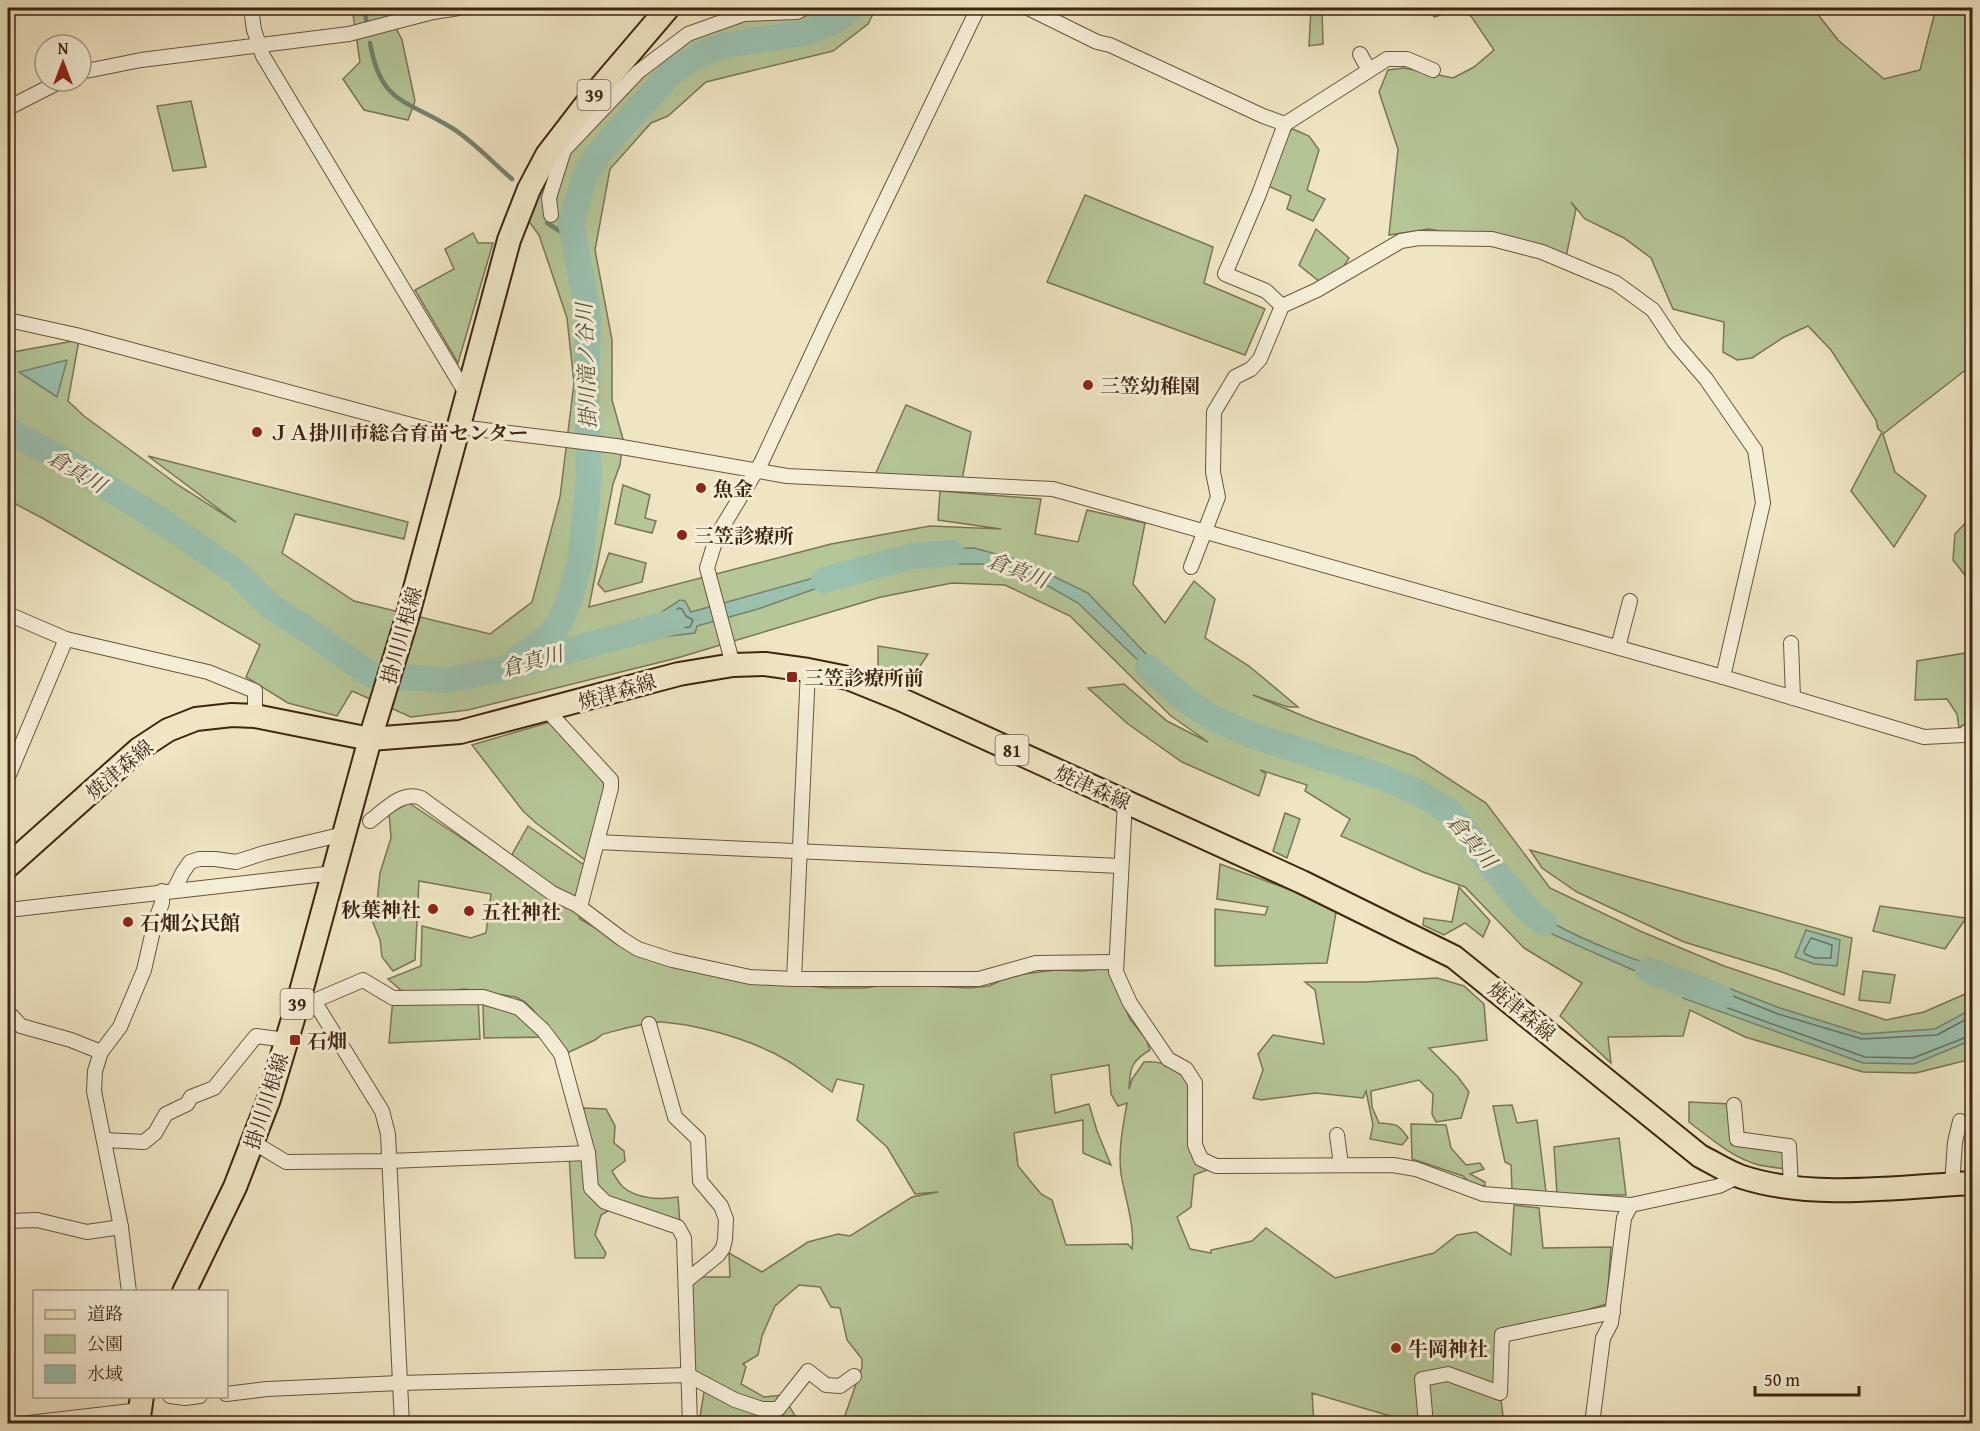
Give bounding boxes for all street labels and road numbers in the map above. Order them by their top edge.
road number: 39 [578,80,610,110]
street label: 掛川川根線 [373,583,429,687]
street label: 焼津森線 [575,666,659,716]
street label: 焼津森線 [79,732,159,806]
road number: 81 [996,735,1028,765]
street label: 焼津森線 [1051,757,1135,817]
street label: 焼津森線 [1482,975,1562,1047]
road number: 39 [280,989,314,1019]
street label: 掛川川根線 [237,1049,295,1153]

